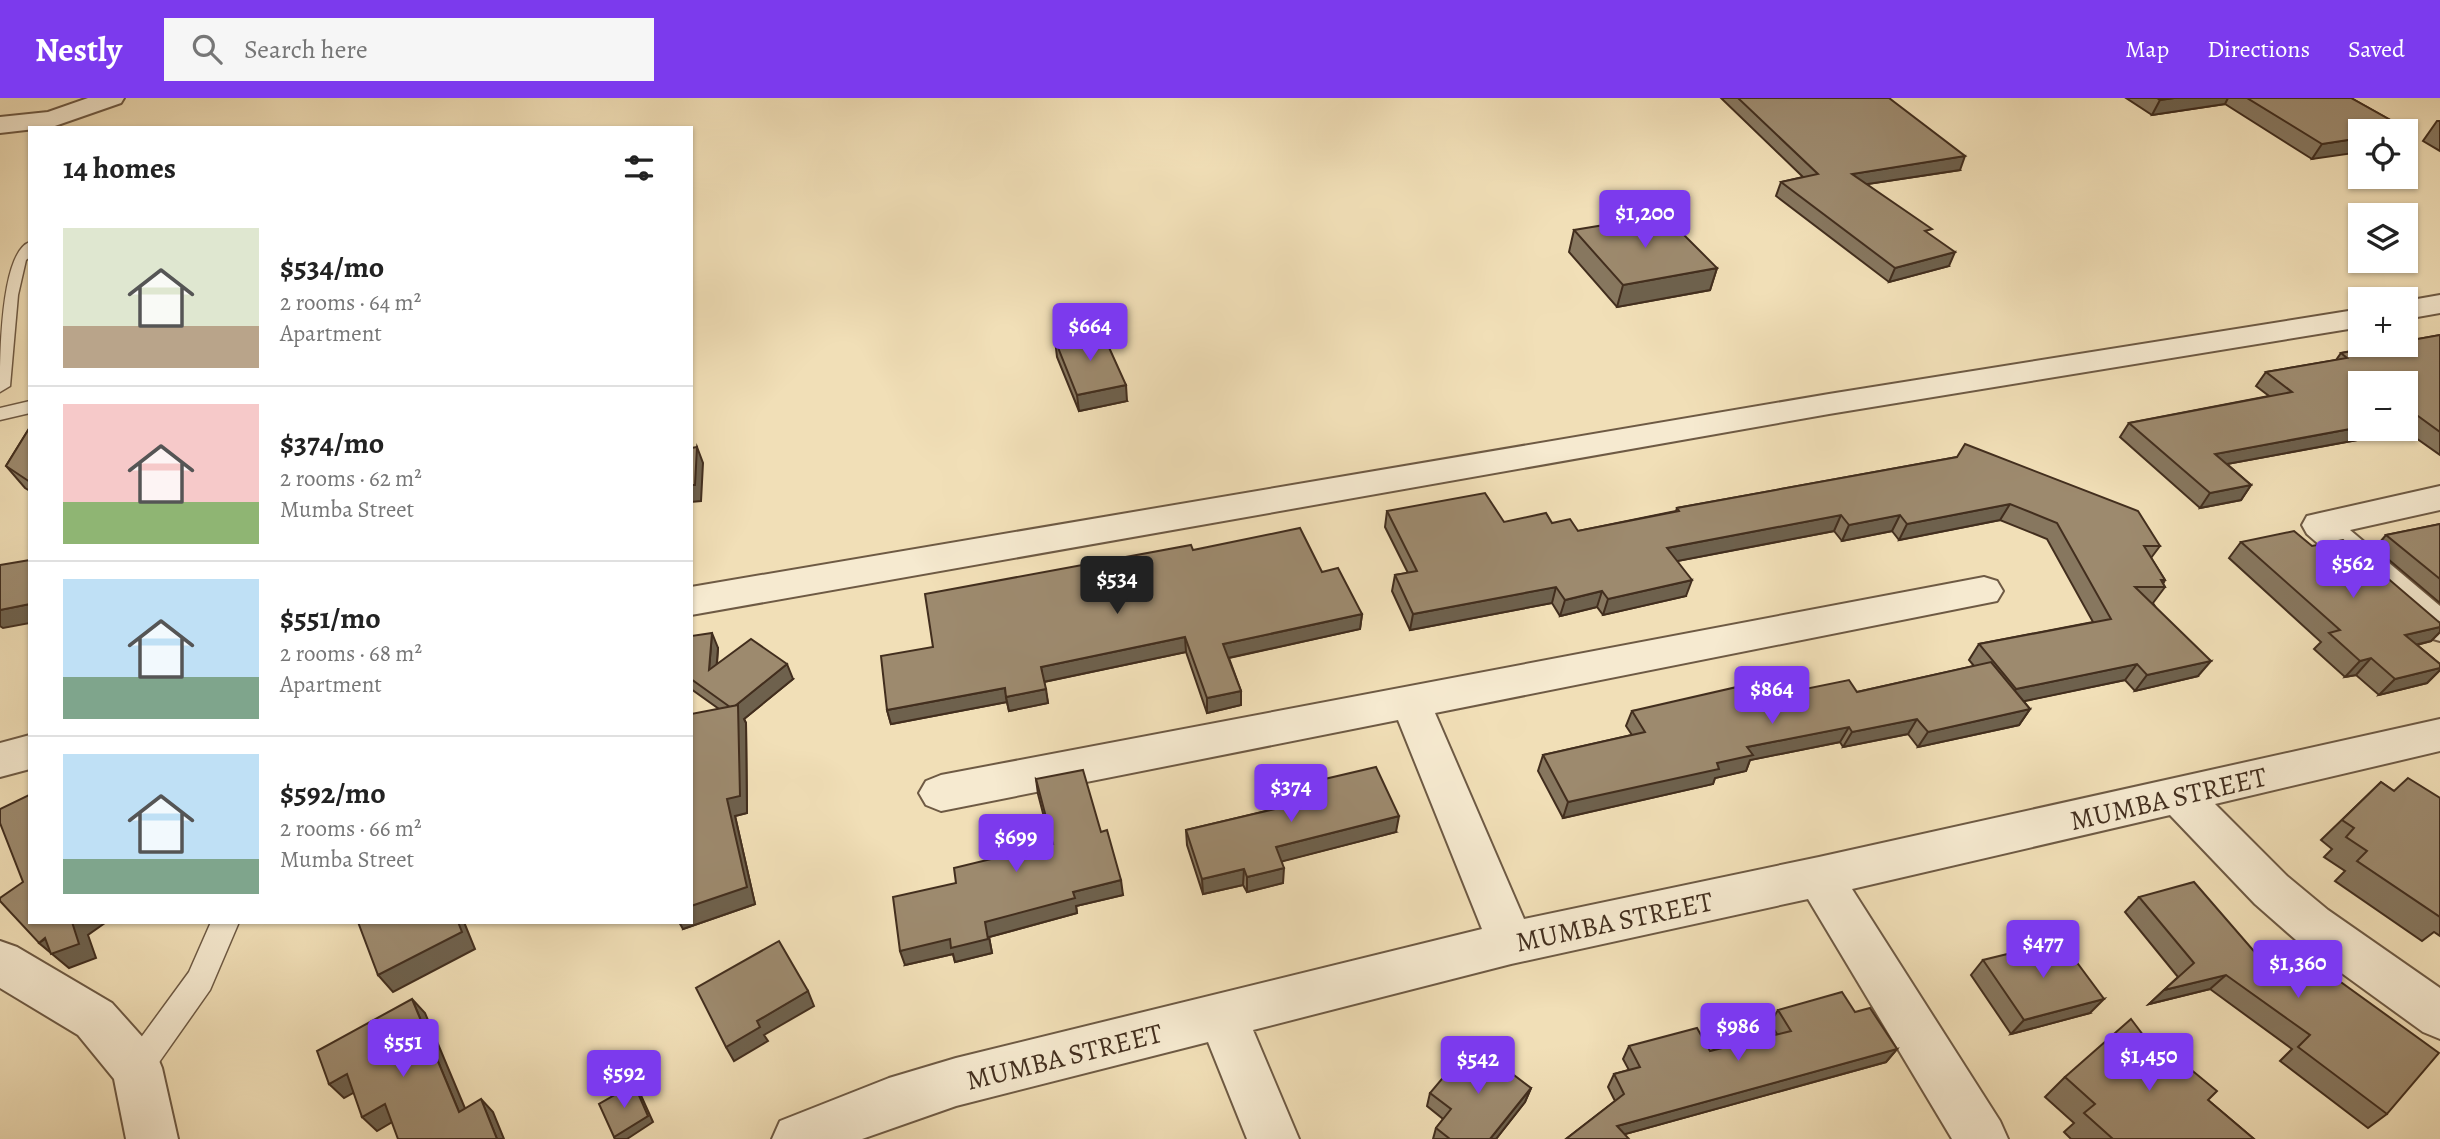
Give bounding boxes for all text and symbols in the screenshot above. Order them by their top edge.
search box [164,18,654,81]
text: Nestly [35,27,122,72]
icon: search [188,30,226,68]
text: Search here [244,32,368,67]
text: Map [2125,33,2169,65]
text: Directions [2207,33,2310,65]
text: Saved [2348,33,2405,65]
map controls [2348,119,2418,441]
button: locate [2348,119,2418,189]
text: 14 homes [63,148,176,188]
icon: filters [620,149,658,187]
pin: $1,200 [1588,190,1702,250]
text: $1,200 [1615,197,1675,228]
button: layers [2348,203,2418,273]
text: $534/mo [280,247,384,287]
icon: home [119,256,203,340]
text: 2 rooms · 64 m² [280,287,421,318]
button: + [2348,287,2418,357]
pin: $664 [1049,303,1131,363]
text: $664 [1068,310,1112,341]
text: Apartment [280,318,382,349]
button: − [2348,371,2418,441]
text: $374/mo [280,423,384,463]
icon: home [119,432,203,516]
text: 2 rooms · 62 m² [280,463,422,494]
text: Mumba Street [280,494,414,525]
pin: $562 [2312,540,2394,600]
text: $562 [2332,547,2374,578]
pin: $534 [1076,556,1158,616]
text: $534 [1096,563,1138,594]
text: $551/mo [280,598,381,638]
icon: home [119,607,203,691]
text: 2 rooms · 68 m² [280,638,422,669]
pin: $864 [1731,666,1813,726]
text: Apartment [280,669,382,700]
text: $864 [1750,673,1794,704]
street label: MUMBA STREET [2066,758,2270,840]
pin: $374 [1250,764,1332,824]
text: $374 [1270,771,1312,802]
text: $592/mo [280,773,386,813]
icon: home [119,782,203,866]
text: 2 rooms · 66 m² [280,813,422,844]
pin: $699 [975,814,1057,874]
text: $699 [995,821,1037,852]
text: Mumba Street [280,844,414,875]
street label: MUMBA STREET [1512,883,1716,961]
pin: $477 [2002,920,2084,980]
text: $477 [2022,927,2064,958]
pin: $1,360 [2241,940,2355,1000]
text: $1,360 [2269,947,2327,978]
pin: $986 [1697,1004,1779,1063]
text: $986 [1716,1010,1760,1041]
street label: MUMBA STREET [962,1014,1166,1100]
pin: $551 [362,1020,444,1079]
text: $551 [384,1026,422,1057]
pin: $1,450 [2092,1034,2206,1093]
pin: $542 [1437,1037,1519,1096]
text: $1,450 [2120,1040,2178,1071]
text: $542 [1457,1043,1499,1074]
pin: $592 [583,1051,665,1110]
text: $592 [603,1057,645,1088]

